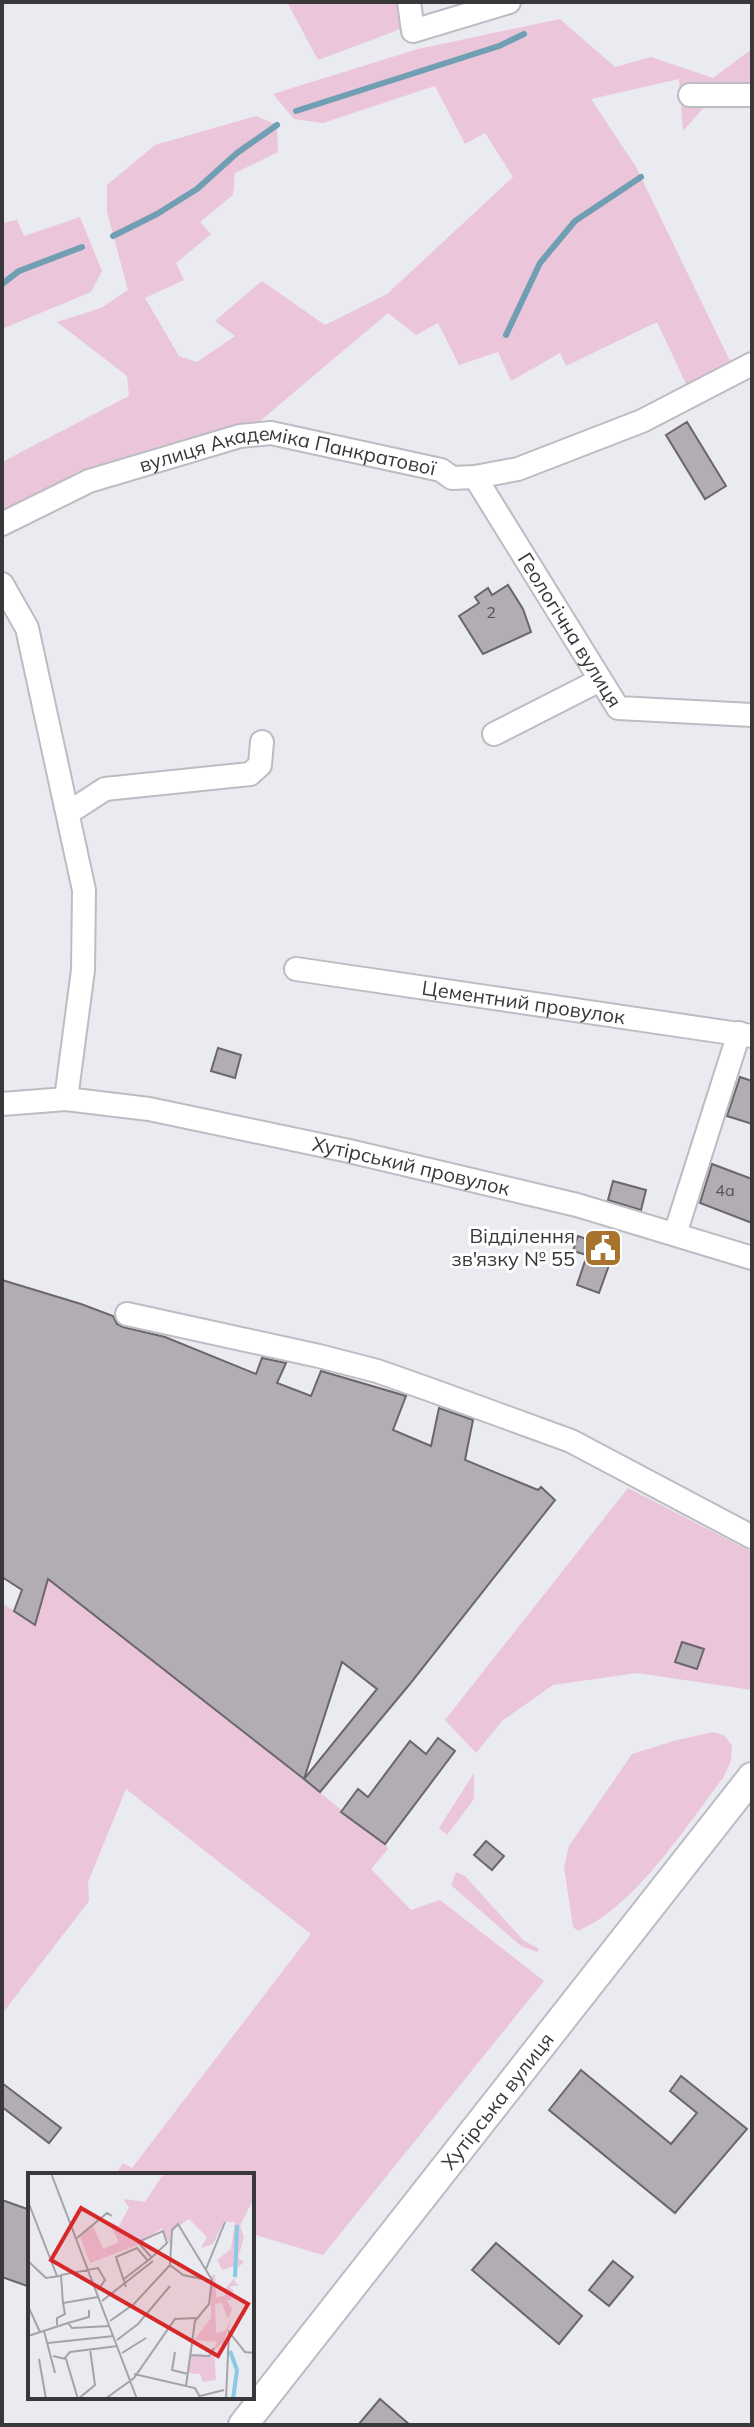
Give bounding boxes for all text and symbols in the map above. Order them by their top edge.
text: вулиця Академіка Панкратової [136,420,439,481]
street label: вулиця Академіка Панкратової [136,456,440,486]
street label: Геологічна вулиця [513,548,627,712]
house number: 2 [486,602,496,622]
street label: Цементний провулок [420,975,627,1029]
street label: Хутірський провулок [310,1131,513,1201]
house number: 4а [715,1180,735,1200]
place label: Відділення зв'язку № 55 [451,1223,575,1271]
public building icon: Відділення зв'язку № 55 [582,1227,624,1269]
street label: Хутірська вулиця [436,2027,559,2174]
inset map [28,2173,254,2399]

